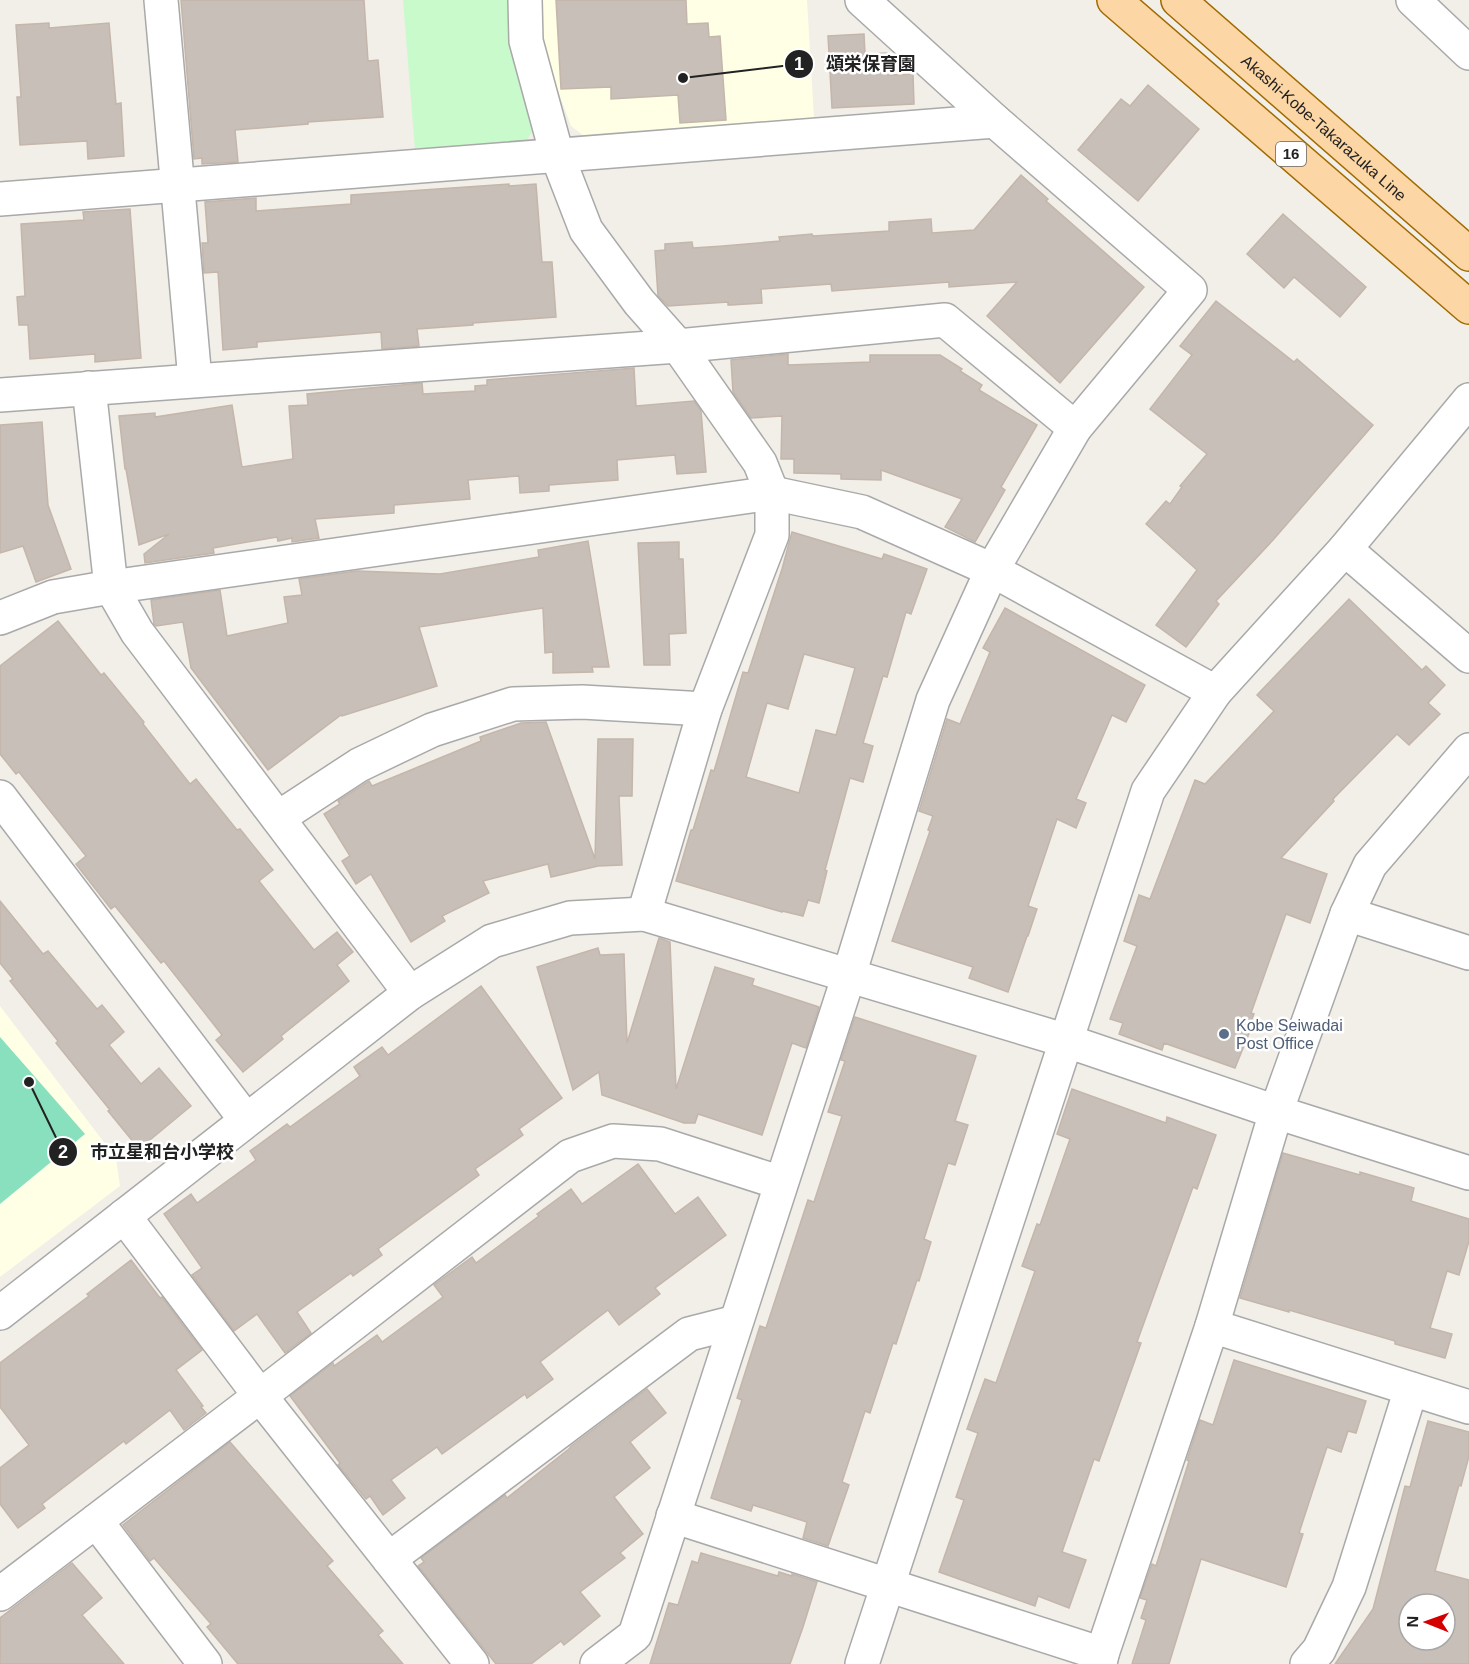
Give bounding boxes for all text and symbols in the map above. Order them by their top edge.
callout: 頌栄保育園 [784,46,928,82]
street label: Akashi-Kobe-Takarazuka Line [1238,52,1410,204]
text: 1 [794,54,804,74]
text: 頌栄保育園 [826,54,916,74]
road number: 16 [1276,142,1306,166]
place label: Kobe Seiwadai Post Office [1236,1017,1343,1052]
marker: Kobe Seiwadai Post Office [1217,1027,1231,1041]
callout: 市立星和台小学校 [48,1134,246,1170]
text: 2 [58,1142,68,1162]
text: 市立星和台小学校 [90,1142,234,1162]
north arrow [1397,1592,1457,1652]
text: N [1404,1616,1421,1628]

